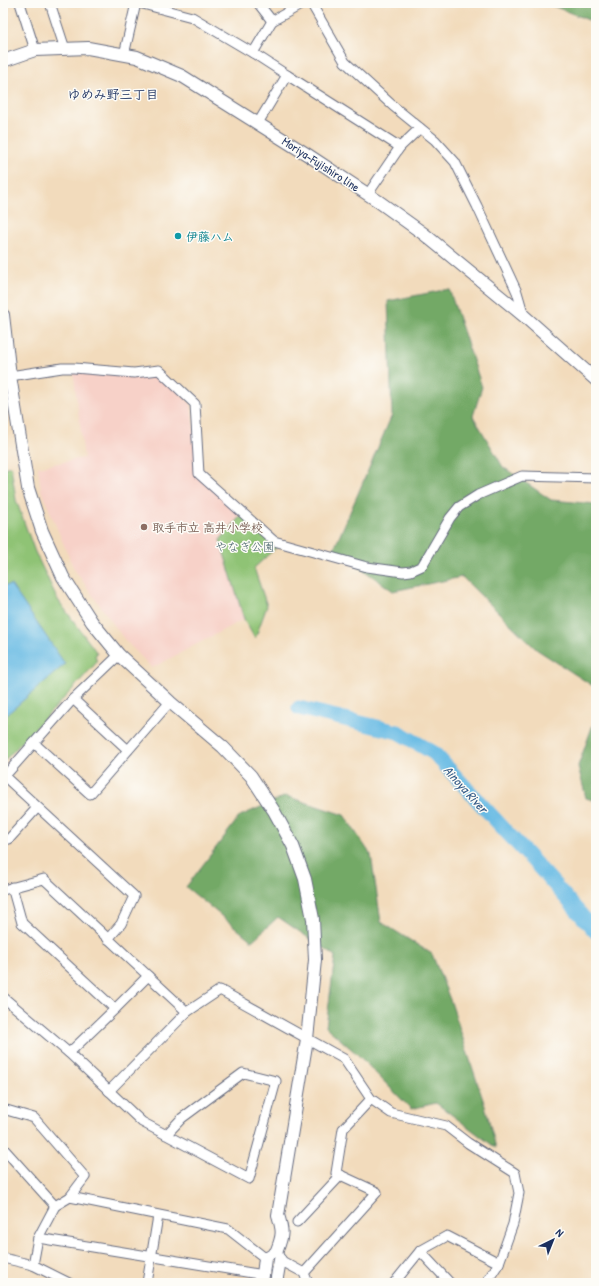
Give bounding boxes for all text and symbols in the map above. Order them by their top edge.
district label: ゆめみ野三丁目 [67,85,159,103]
street label: Moriya-Fujishiro line [279,133,363,196]
place label: 伊藤ハム [186,228,234,245]
marker: 伊藤ハム [173,231,183,241]
place label: 取手市立 高井小学校 [152,519,263,536]
marker: 取手市立 高井小学校 [139,522,149,532]
park label: やなぎ公園 [215,538,275,555]
water label: Ainoya River [440,761,493,818]
north arrow [533,1220,573,1260]
text: N [553,1226,567,1240]

